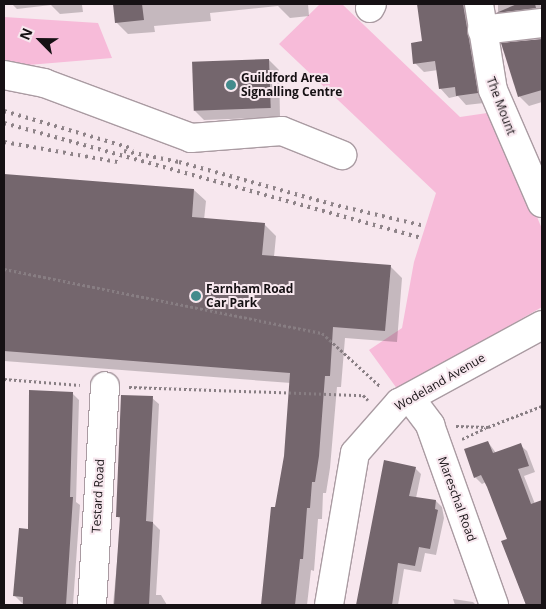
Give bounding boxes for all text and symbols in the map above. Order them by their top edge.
north arrow [15,15,65,65]
text: N [15,25,37,43]
place label: Guildford Area Signalling Centre [241,71,342,99]
street label: The Mount [483,75,519,137]
marker: Guildford Area Signalling Centre [225,79,237,91]
place label: Farnham Road Car Park [206,282,293,310]
marker: Farnham Road Car Park [190,290,202,302]
street label: Wodeland Avenue [392,350,488,414]
street label: Mareschal Road [435,455,479,543]
street label: Testard Road [89,459,107,533]

